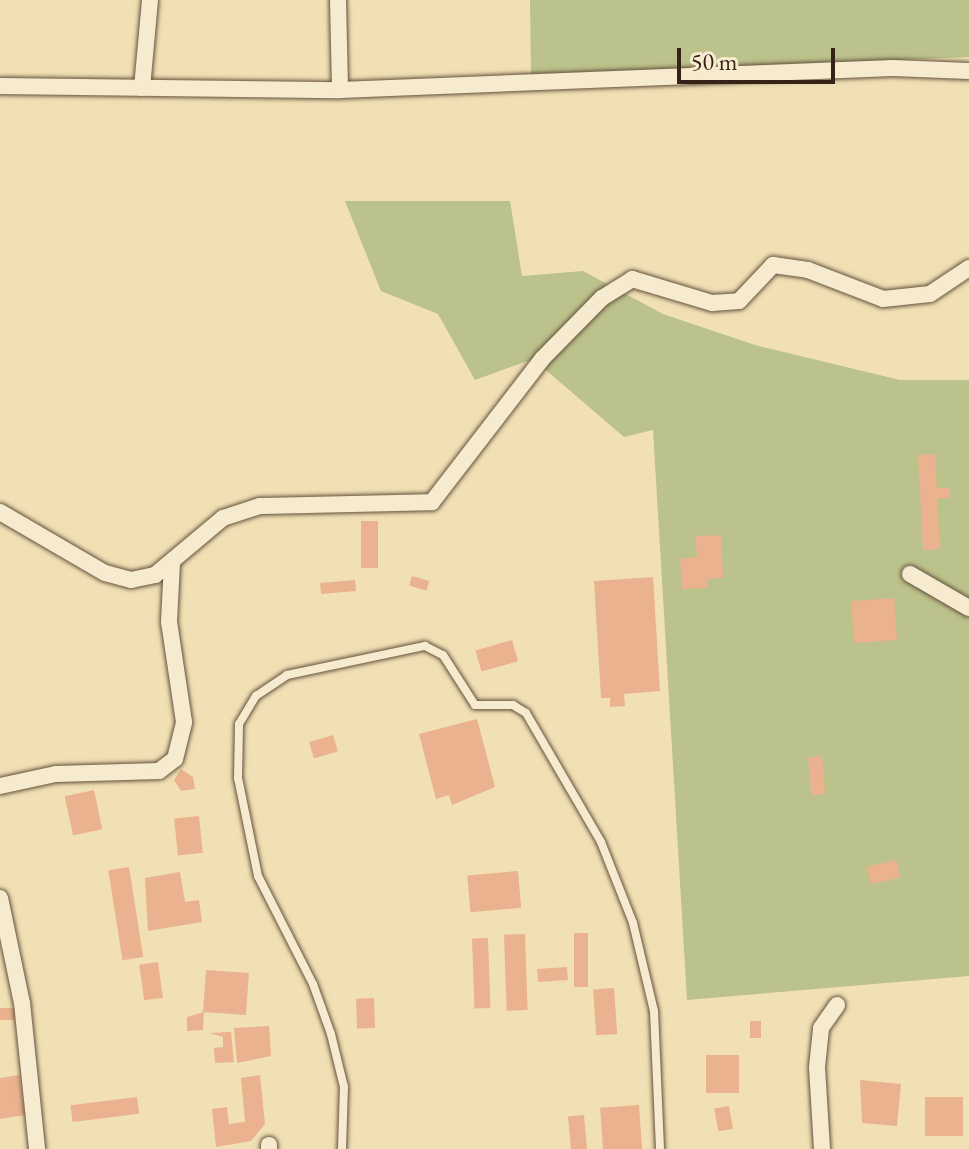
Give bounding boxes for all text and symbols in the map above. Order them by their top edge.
scale bar [681,32,839,82]
text: 50 m [691,46,738,77]

